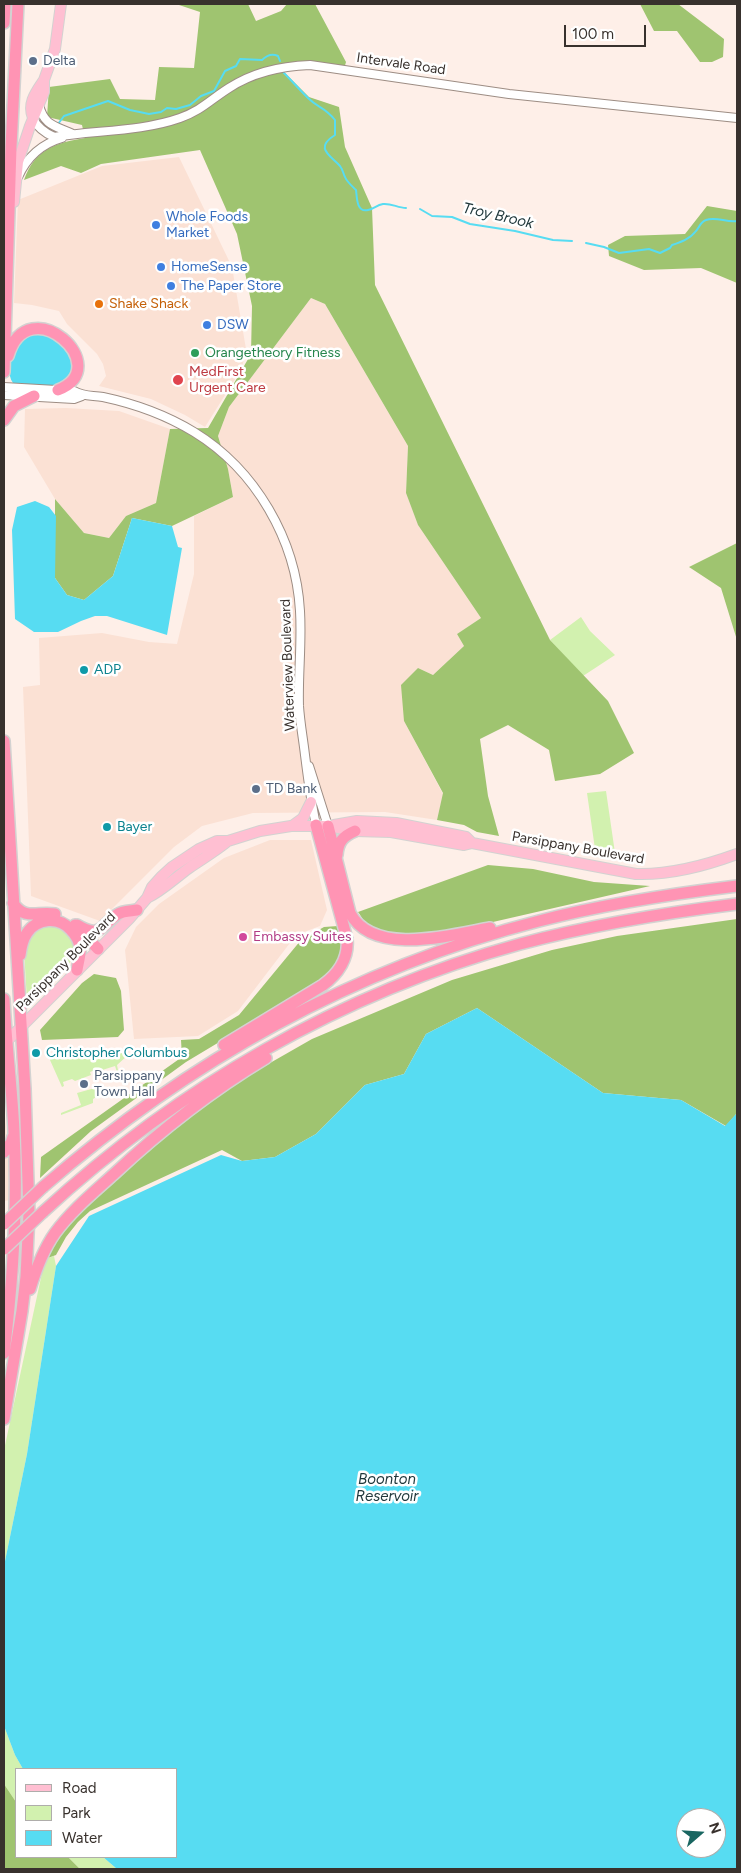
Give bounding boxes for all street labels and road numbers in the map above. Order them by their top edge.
street label: Intervale Road [355,49,447,79]
street label: Waterview Boulevard [277,599,299,731]
street label: Parsippany Boulevard [511,828,645,868]
street label: Parsippany Boulevard [13,909,119,1015]

